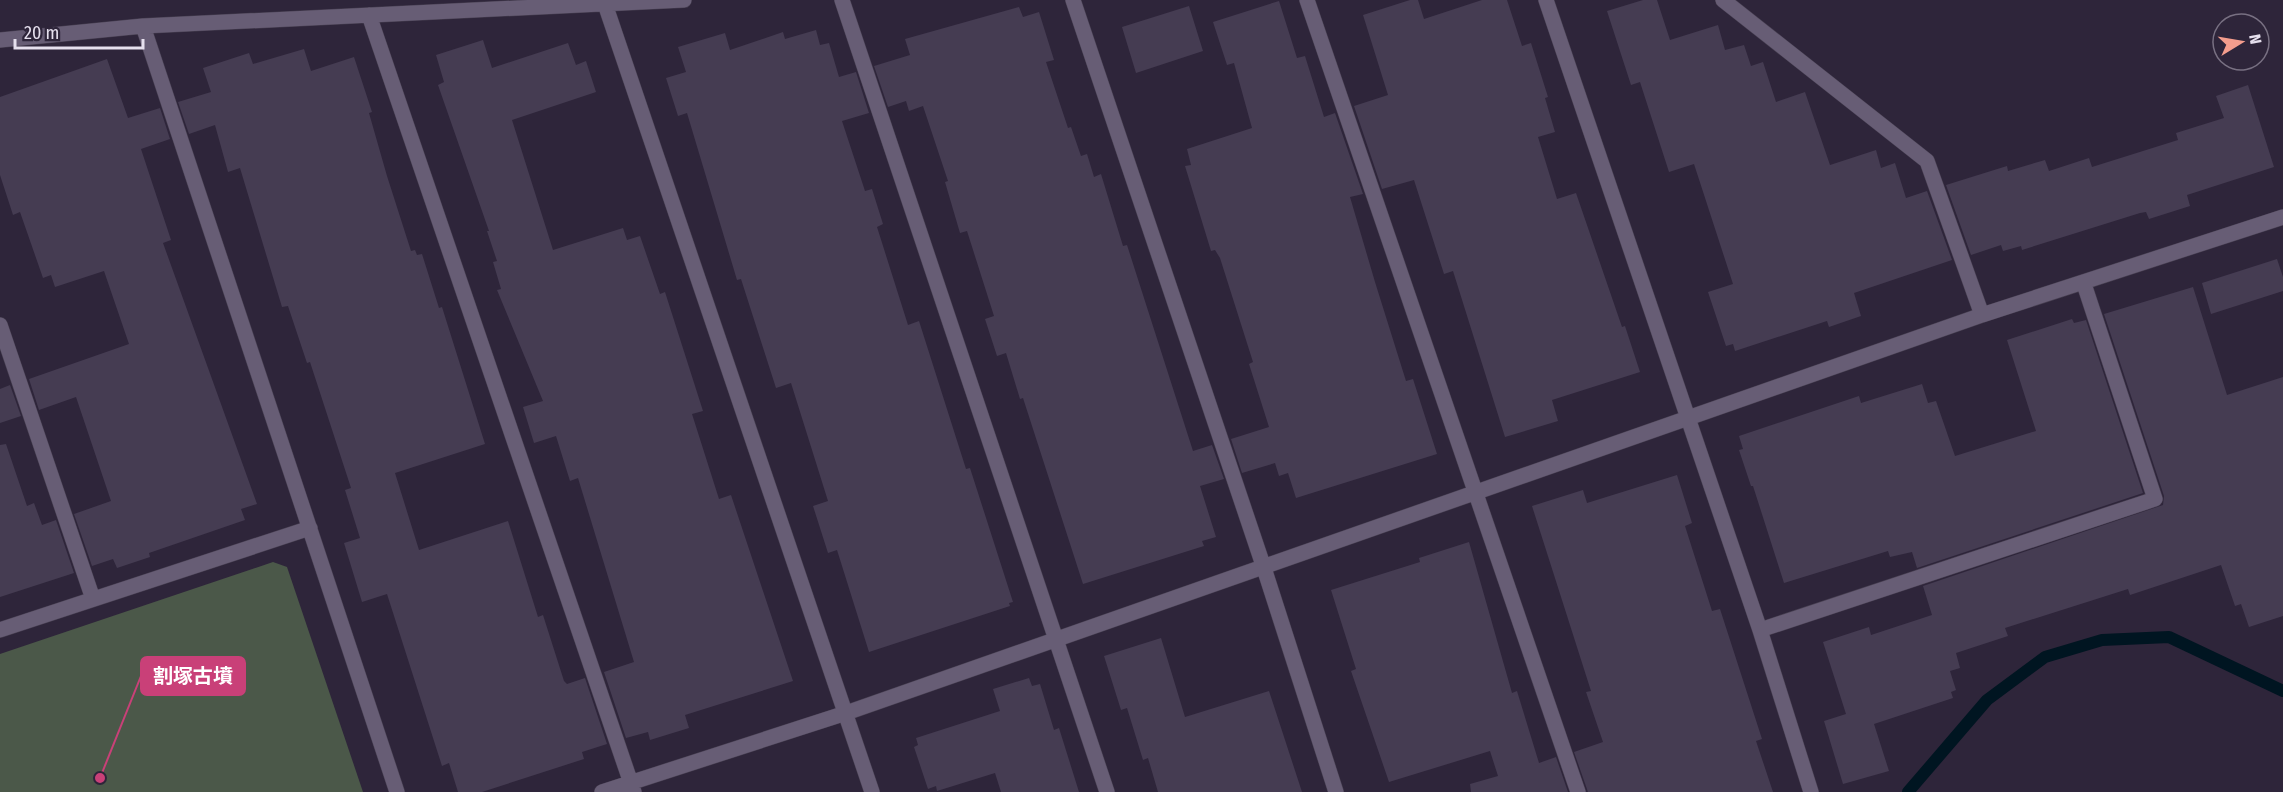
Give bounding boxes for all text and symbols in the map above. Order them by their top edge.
scale bar [15,12,142,50]
north arrow [2211,12,2271,72]
text: 20 m [24,22,59,44]
text: N [2245,33,2265,46]
callout: 割塚古墳 [141,657,245,695]
text: 割塚古墳 [153,664,233,688]

